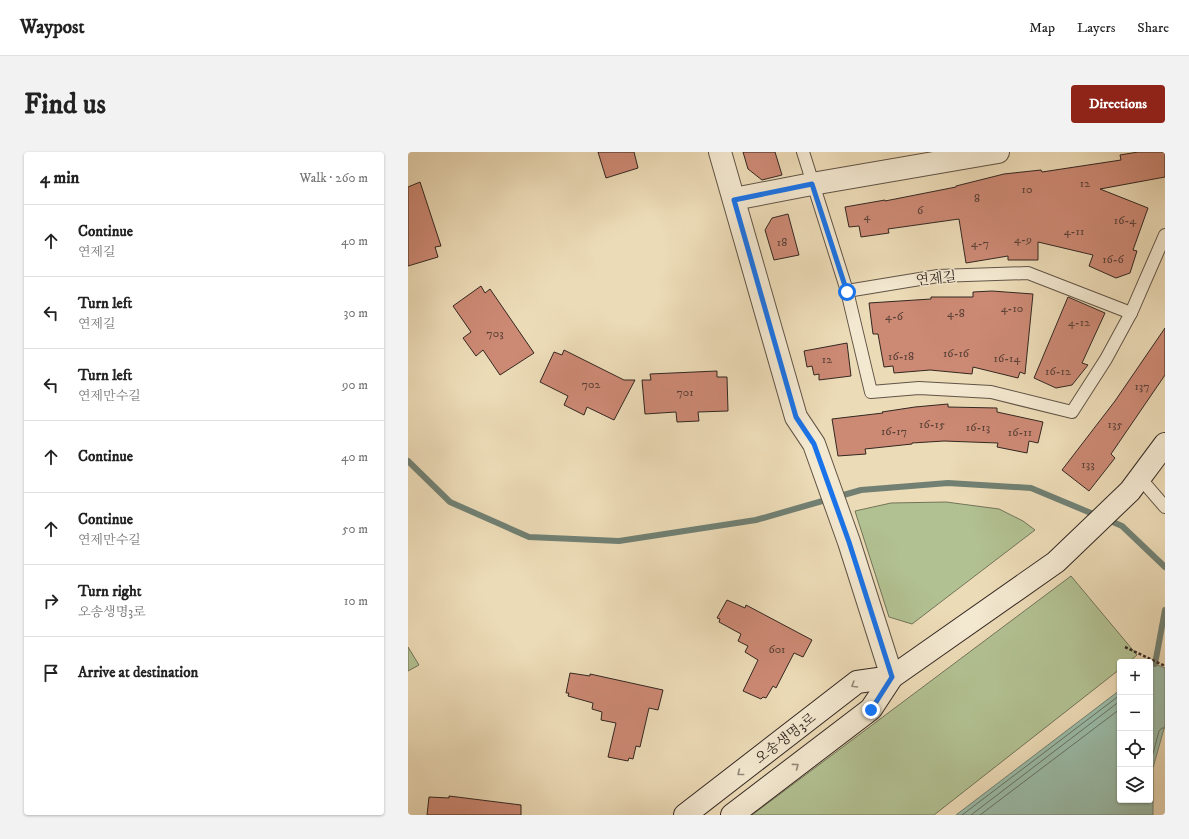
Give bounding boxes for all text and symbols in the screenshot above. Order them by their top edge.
text: Waypost [20,16,84,39]
text: Map [1029,19,1055,37]
text: Layers [1077,19,1115,37]
text: Share [1137,19,1169,37]
button: Directions [1071,85,1165,123]
text: Find us [24,87,106,122]
text: 4 min [40,167,79,189]
text: Walk · 260 m [300,170,368,186]
house number: 12 [1080,176,1090,191]
house number: 10 [1022,182,1032,197]
house number: 8 [974,191,980,206]
house number: 6 [917,203,924,218]
house number: 4 [864,209,872,224]
house number: 16-4 [1114,213,1137,228]
text: Continue [78,222,133,241]
house number: 4-11 [1064,224,1084,239]
icon: ahead [40,230,62,252]
house number: 4-9 [1014,232,1032,247]
text: 40 m [341,233,368,249]
house number: 18 [777,235,787,250]
house number: 4-7 [971,236,989,251]
text: 연제길 [78,244,116,260]
house number: 16-6 [1102,252,1125,267]
street label: 연제길 [915,268,957,290]
route start [838,283,856,301]
text: Turn left [78,294,132,313]
house number: 4-10 [1001,301,1023,316]
icon: left [40,302,62,324]
text: 30 m [344,305,368,321]
house number: 4-8 [947,306,965,321]
house number: 4-6 [885,309,904,324]
house number: 4-12 [1068,315,1090,330]
text: 연제길 [78,316,116,332]
house number: 703 [486,326,504,341]
house number: 16-16 [943,346,970,361]
house number: 16-18 [888,349,914,364]
house number: 16-14 [994,351,1021,366]
house number: 12 [822,352,832,367]
house number: 16-12 [1045,364,1071,379]
text: Turn left [78,366,132,385]
icon: left [40,374,62,396]
text: 90 m [342,377,368,393]
house number: 702 [582,377,600,392]
house number: 137 [1134,379,1150,394]
house number: 701 [676,385,694,400]
text: 연제만수길 [78,388,141,404]
house number: 16-15 [919,417,945,432]
house number: 135 [1108,417,1122,432]
house number: 16-13 [966,420,990,435]
house number: 16-17 [881,424,907,439]
house number: 16-11 [1008,425,1032,440]
icon: ahead [40,446,62,468]
text: Continue [78,447,133,466]
text: 40 m [341,449,368,465]
house number: 133 [1081,457,1095,472]
text: Continue [78,510,133,529]
icon: ahead [40,518,62,540]
text: 50 m [342,521,368,537]
text: 연제만수길 [78,532,141,548]
text: Turn right [78,582,141,601]
icon: right [40,590,62,612]
text: 10 m [344,593,368,609]
text: 오송생명3로 [78,604,146,620]
house number: 601 [768,642,786,657]
map controls [1117,659,1153,803]
button: + [1117,659,1153,695]
icon: arrive [40,662,62,684]
text: Arrive at destination [78,663,198,682]
one-way arrow [851,681,858,688]
button: − [1117,695,1153,731]
route end [862,701,880,719]
street label: 오송생명3로 [751,709,820,768]
button: locate [1117,731,1153,767]
one-way arrow [792,764,799,771]
button: layers [1117,767,1153,803]
one-way arrow [738,768,745,775]

